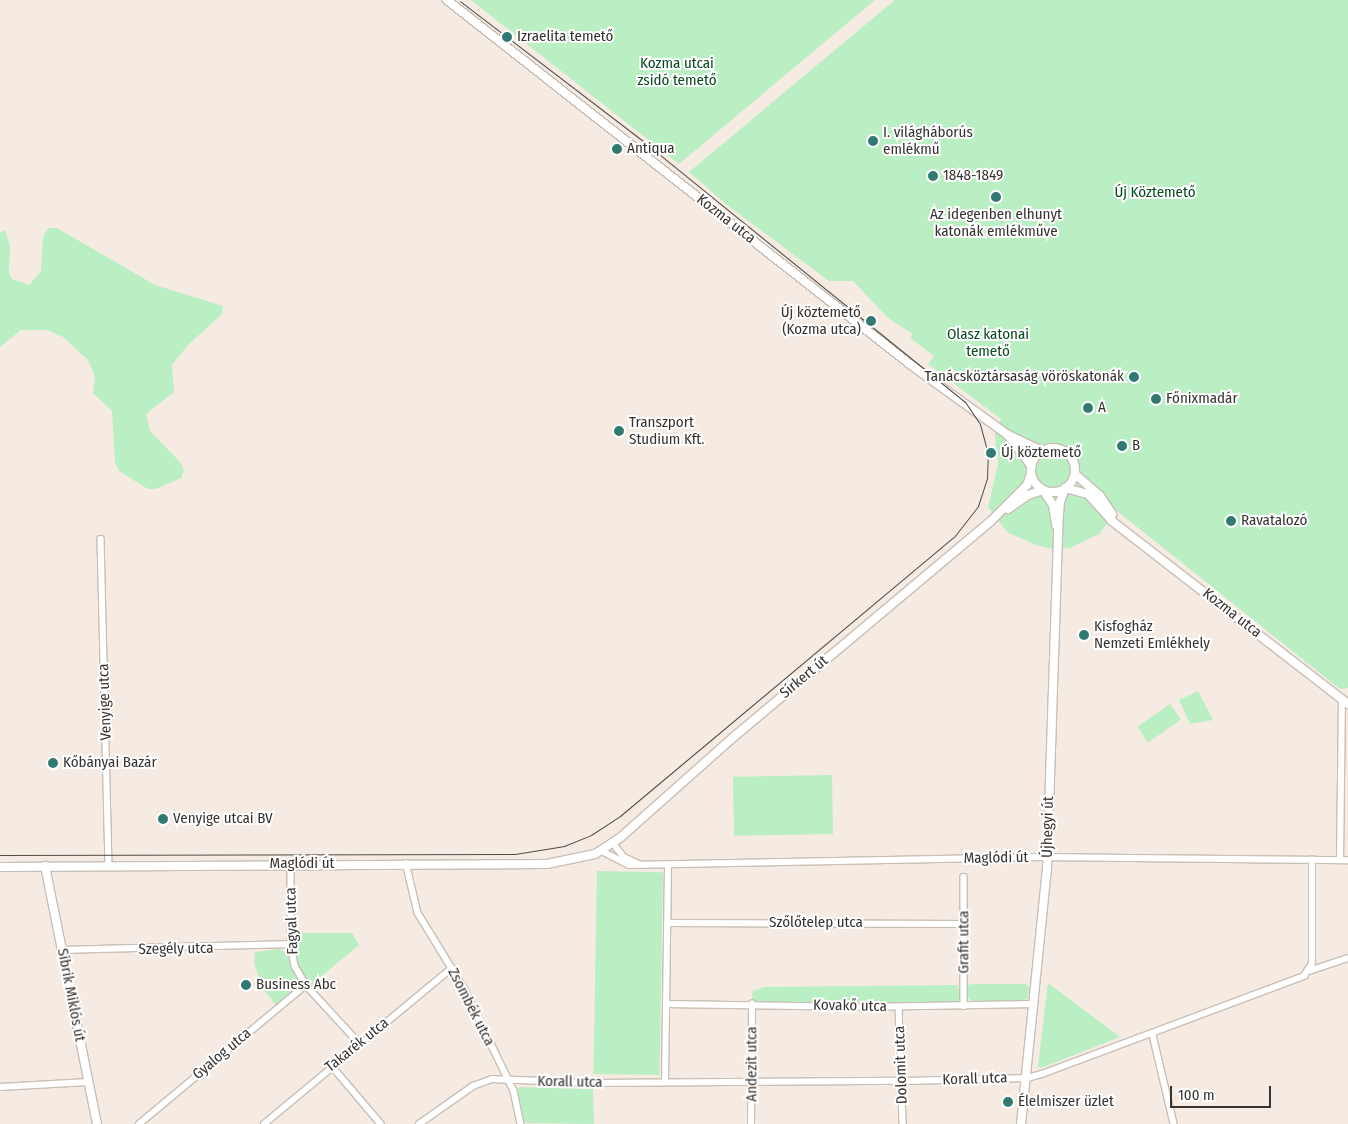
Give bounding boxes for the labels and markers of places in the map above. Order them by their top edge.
place label: Izraelita temető [517,28,613,46]
marker: Izraelita temető [501,31,513,43]
place label: I. világháborús emlékmű [883,123,973,158]
marker: I. világháborús emlékmű [867,135,879,147]
place label: Antiqua [627,140,675,158]
marker: Antiqua [611,143,623,155]
place label: 1848-1849 [943,167,1003,185]
marker: 1848-1849 [927,170,939,182]
marker: Az idegenben elhunyt katonák emlékműve [990,191,1002,203]
place label: Az idegenben elhunyt katonák emlékműve [930,205,1062,240]
place label: Új köztemető (Kozma utca) [781,303,861,338]
marker: Új köztemető (Kozma utca) [865,315,877,327]
place label: Tanácsköztársaság vöröskatonák [924,368,1124,386]
marker: Tanácsköztársaság vöröskatonák [1128,371,1140,383]
place label: Főnixmadár [1166,390,1238,408]
marker: Főnixmadár [1150,393,1162,405]
place label: A [1098,399,1106,417]
marker: A [1082,402,1094,414]
place label: Transzport Studium Kft. [629,413,704,448]
marker: Transzport Studium Kft. [613,425,625,437]
place label: B [1132,437,1140,455]
marker: B [1116,440,1128,452]
place label: Új köztemető [1001,444,1081,462]
marker: Új köztemető [985,447,997,459]
place label: Ravatalozó [1241,512,1307,530]
marker: Ravatalozó [1225,515,1237,527]
place label: Kisfogház Nemzeti Emlékhely [1094,617,1210,652]
marker: Kisfogház Nemzeti Emlékhely [1078,629,1090,641]
place label: Kőbányai Bazár [63,754,157,772]
marker: Kőbányai Bazár [47,757,59,769]
place label: Venyige utcai BV [173,810,273,828]
marker: Venyige utcai BV [157,813,169,825]
place label: Business Abc [256,976,336,994]
marker: Business Abc [240,979,252,991]
place label: Élelmiszer üzlet [1018,1093,1114,1111]
marker: Élelmiszer üzlet [1002,1096,1014,1108]

